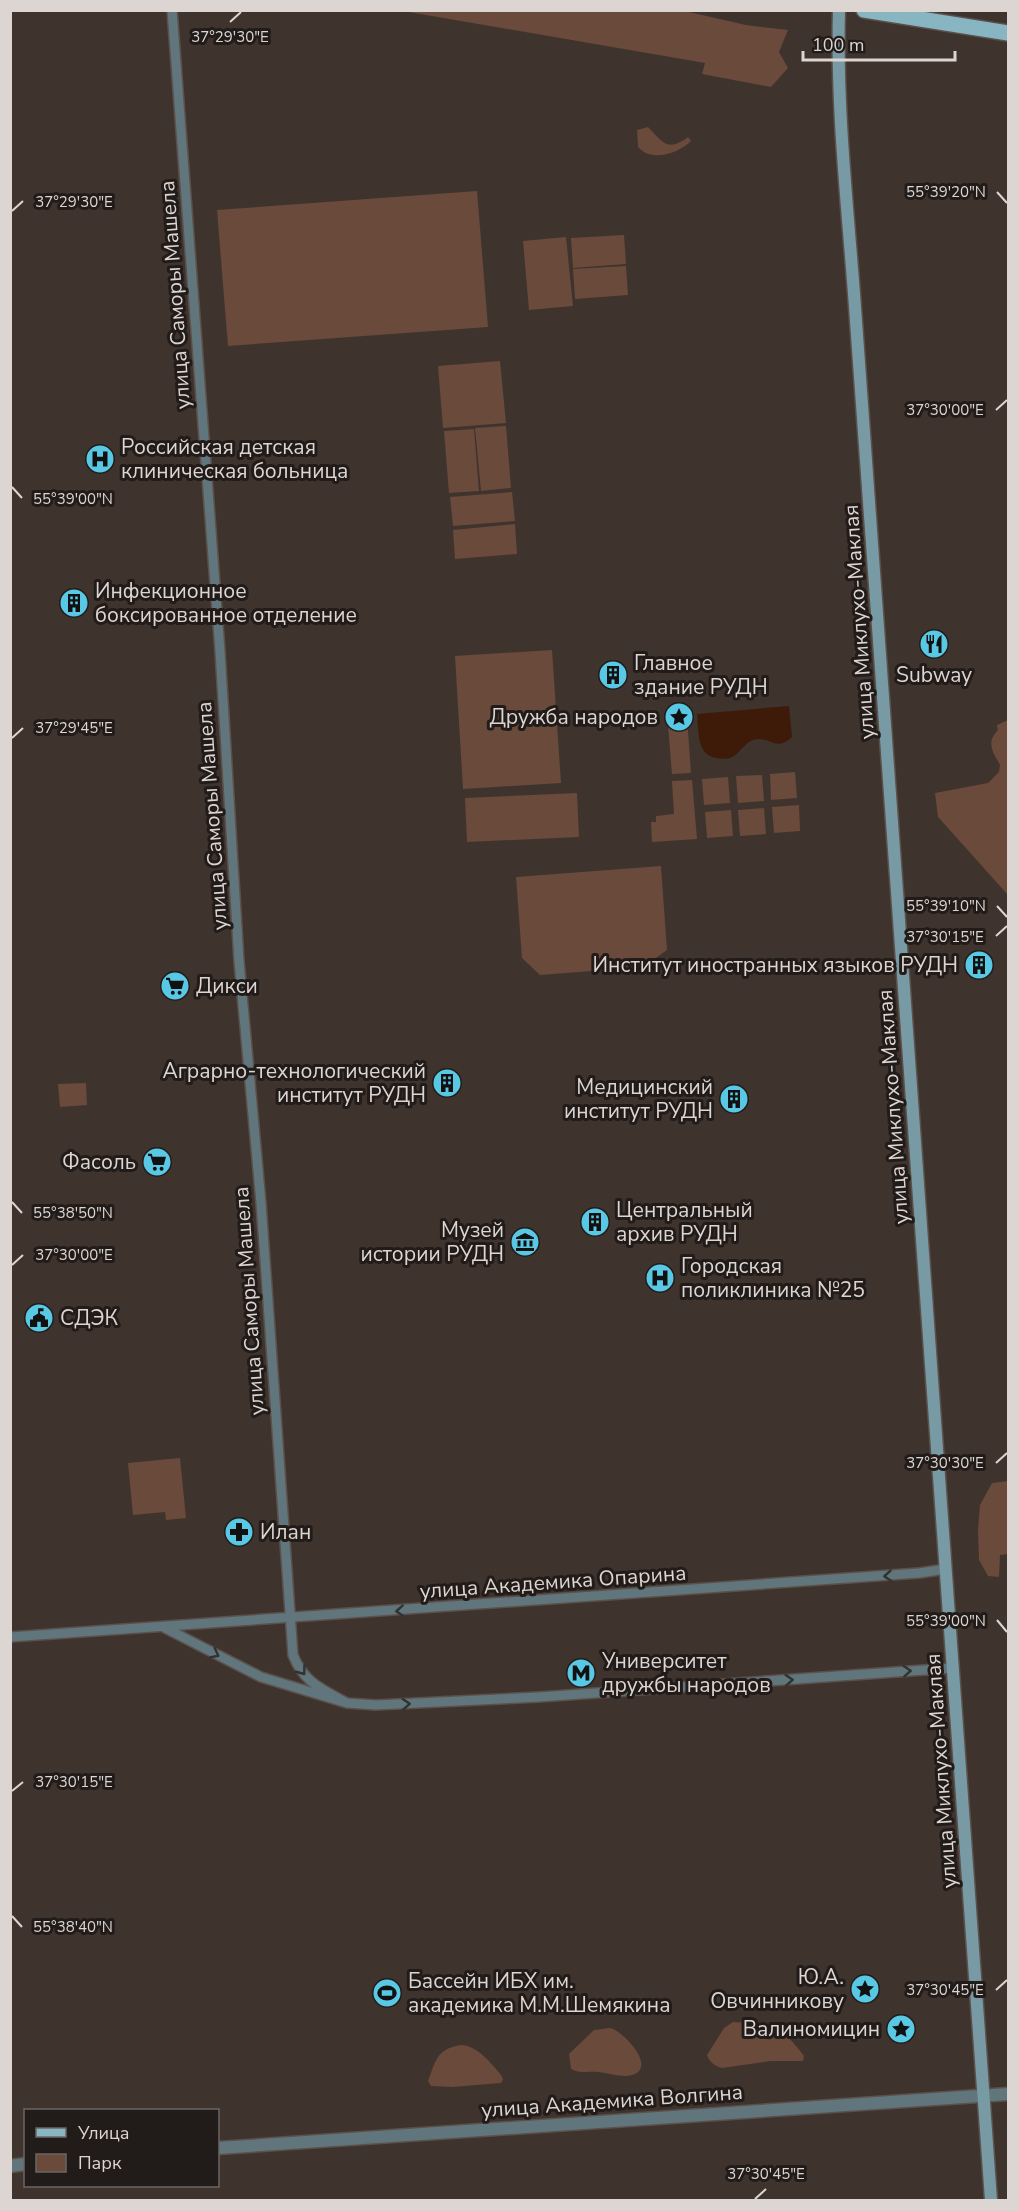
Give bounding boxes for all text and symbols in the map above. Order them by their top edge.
scale bar [803,24,954,62]
text: 37°29'30"E [191,27,269,47]
text: 100 m [812,33,864,57]
street label: улица Саморы Машела [153,180,197,410]
text: 55°39'20"N [906,182,986,202]
text: 37°29'30"E [35,192,113,212]
text: 37°30'00"E [906,400,984,420]
place label: Российская детская клиническая больница [121,433,348,485]
hospital icon: Российская детская клиническая больница [84,443,116,475]
text: 55°39'00"N [33,489,113,509]
street label: улица Миклухо-Маклая [837,504,881,740]
place label: Инфекционное боксированное отделение [95,577,357,629]
building icon: Инфекционное боксированное отделение [58,587,90,619]
restaurant icon: Subway [918,628,950,660]
place label: Главное здание РУДН [634,649,768,701]
building icon: Главное здание РУДН [597,659,629,691]
place label: Subway [896,661,972,689]
street label: улица Саморы Машела [190,701,234,931]
place icon: Дружба народов [663,701,695,733]
place label: Дружба народов [489,703,658,731]
text: 37°29'45"E [35,718,113,738]
text: 55°39'10"N [906,896,986,916]
text: 37°30'15"E [906,927,984,947]
building icon: Институт иностранных языков РУДН [963,949,995,981]
place label: Институт иностранных языков РУДН [593,951,958,979]
supermarket icon: Дикси [159,970,191,1002]
place label: Дикси [196,972,258,1000]
street label: улица Миклухо-Маклая [871,989,915,1225]
place label: Аграрно-технологический институт РУДН [162,1057,426,1109]
building icon: Аграрно-технологический институт РУДН [431,1067,463,1099]
place label: Медицинский институт РУДН [564,1073,713,1125]
building icon: Медицинский институт РУДН [718,1083,750,1115]
supermarket icon: Фасоль [141,1146,173,1178]
place label: Фасоль [62,1148,136,1176]
street label: улица Саморы Машела [227,1186,271,1416]
place label: Центральный архив РУДН [616,1196,753,1248]
text: 55°38'50"N [33,1203,113,1223]
building icon: Центральный архив РУДН [579,1206,611,1238]
place label: Музей истории РУДН [360,1216,504,1268]
museum icon: Музей истории РУДН [509,1226,541,1258]
text: 37°30'00"E [35,1245,113,1265]
place label: Городская поликлиника №25 [681,1252,865,1304]
hospital icon: Городская поликлиника №25 [644,1262,676,1294]
public building icon: СДЭК [23,1302,55,1334]
place label: СДЭК [60,1304,119,1332]
text: 37°30'30"E [906,1453,984,1473]
pharmacy icon: Илан [223,1516,255,1548]
place label: Илан [260,1518,311,1546]
street label: улица Академика Опарина [419,1559,687,1605]
one-way arrow [883,1569,892,1582]
one-way arrow [395,1604,404,1617]
text: 55°39'00"N [906,1611,986,1631]
one-way arrow [208,1646,219,1658]
place label: Университет дружбы народов [601,1647,771,1699]
street label: улица Миклухо-Маклая [919,1653,963,1889]
metro station icon: Университет дружбы народов [565,1657,597,1689]
one-way arrow [295,1665,306,1676]
one-way arrow [903,1665,912,1678]
one-way arrow [784,1673,793,1686]
one-way arrow [401,1697,410,1710]
text: 37°30'15"E [35,1772,113,1792]
text: 55°38'40"N [33,1917,113,1937]
place label: Ю.А. Овчинникову [710,1963,844,2015]
place label: Бассейн ИБХ им. академика М.М.Шемякина [408,1967,670,2019]
place icon: Ю.А. Овчинникову [849,1973,881,2005]
sports icon: Бассейн ИБХ им. академика М.М.Шемякина [371,1977,403,2009]
text: 37°30'45"E [906,1980,984,2000]
place icon: Валиномицин [885,2013,917,2045]
place label: Валиномицин [743,2015,880,2043]
street label: улица Академика Волгина [480,2078,744,2124]
legend [24,2109,219,2187]
text: Улица [77,2121,129,2145]
text: Парк [78,2151,122,2175]
text: 37°30'45"E [727,2164,805,2184]

